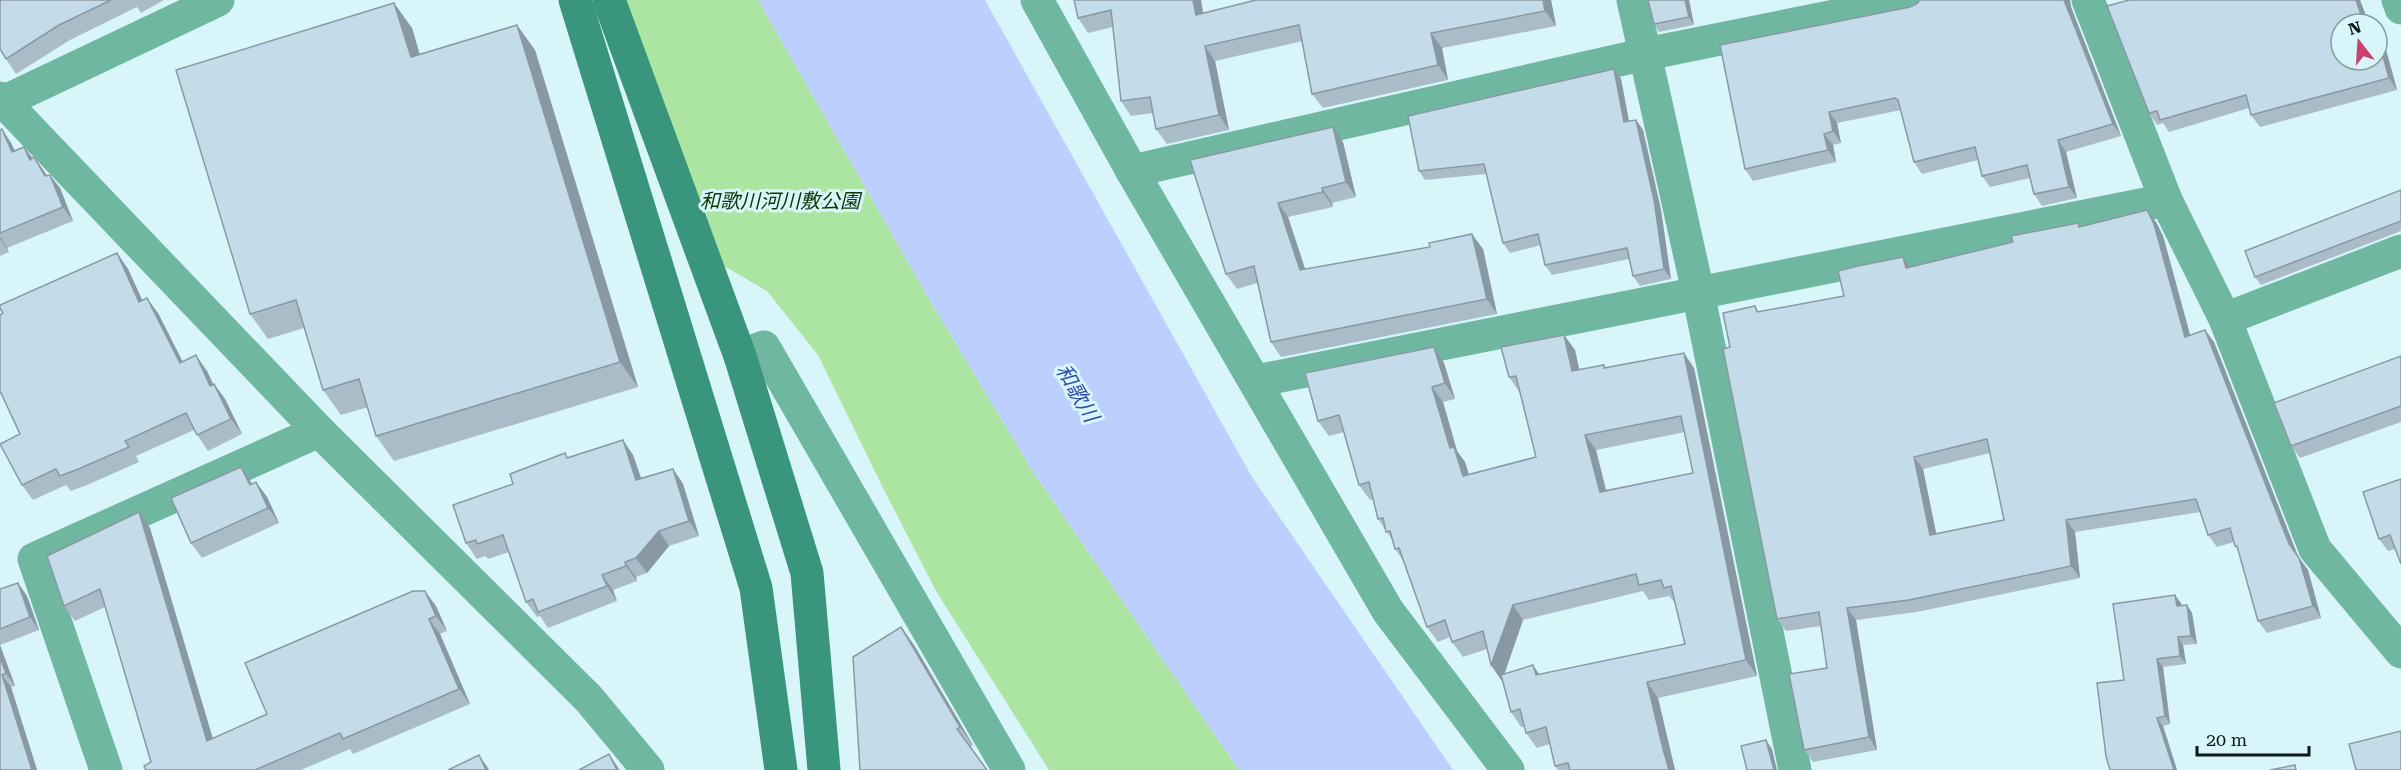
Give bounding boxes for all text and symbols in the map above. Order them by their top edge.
north arrow [2329,12,2389,72]
text: N [2346,17,2363,39]
park label: 和歌川河川敷公園 [700,189,863,213]
water label: 和歌川 [1051,360,1104,428]
scale bar [2197,719,2310,757]
text: 20 m [2206,729,2247,750]

